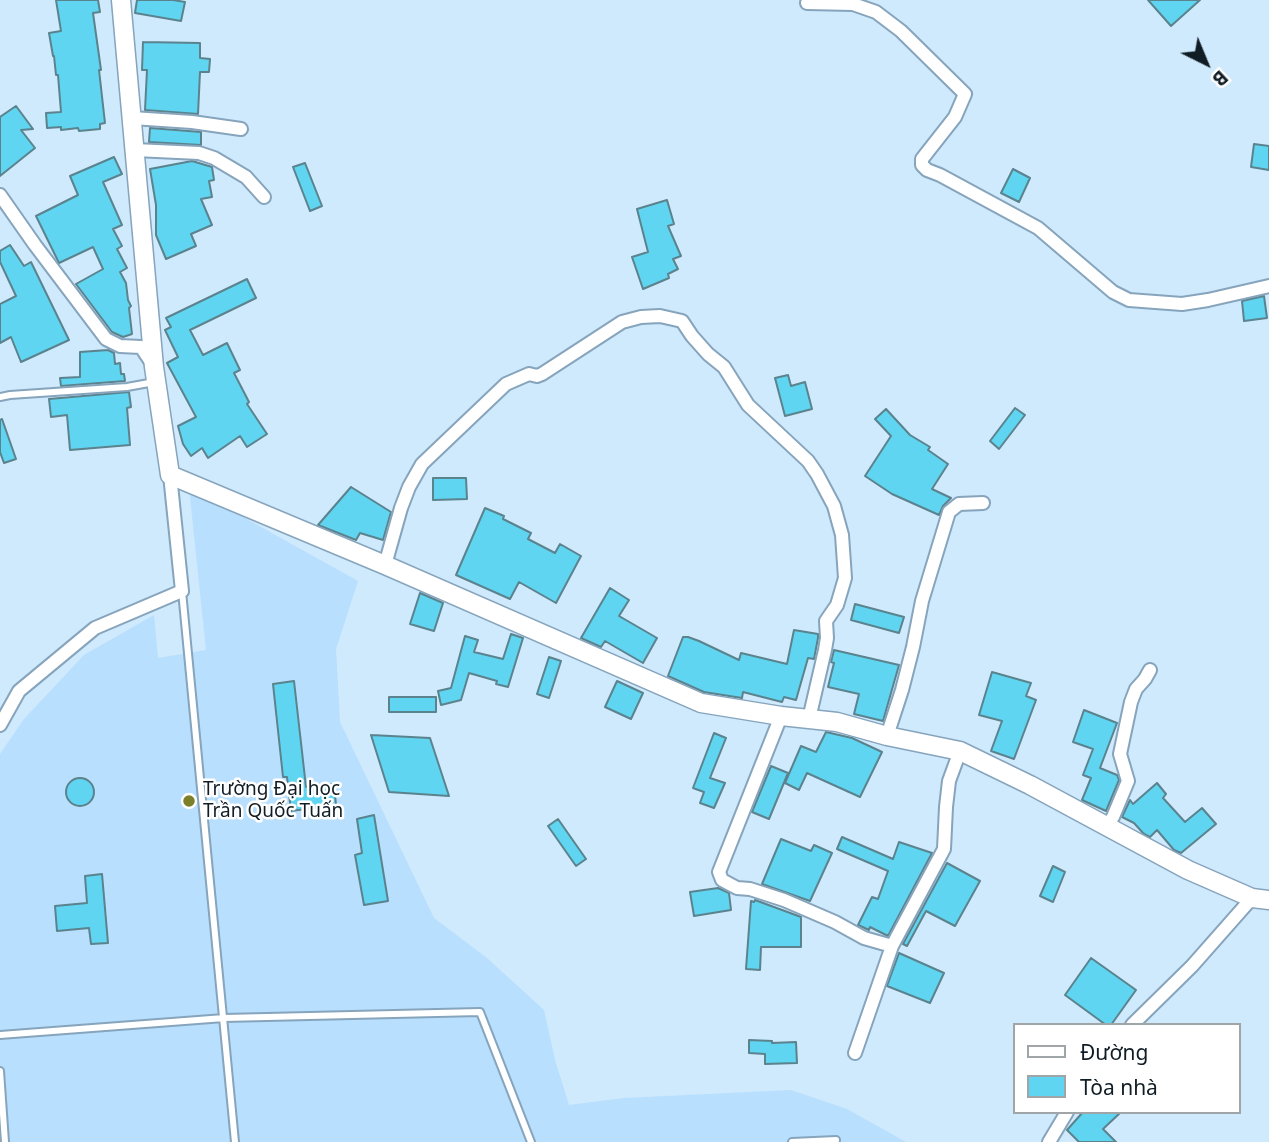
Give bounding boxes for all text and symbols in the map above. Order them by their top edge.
north arrow [1171,28,1241,98]
text: B [1207,65,1234,92]
place label: Trường Đại học Trần Quốc Tuấn [203,779,343,823]
marker: Trường Đại học Trần Quốc Tuấn [181,793,197,809]
legend [1014,1023,1241,1114]
text: Đường [1080,1038,1148,1066]
text: Tòa nhà [1080,1073,1158,1101]

